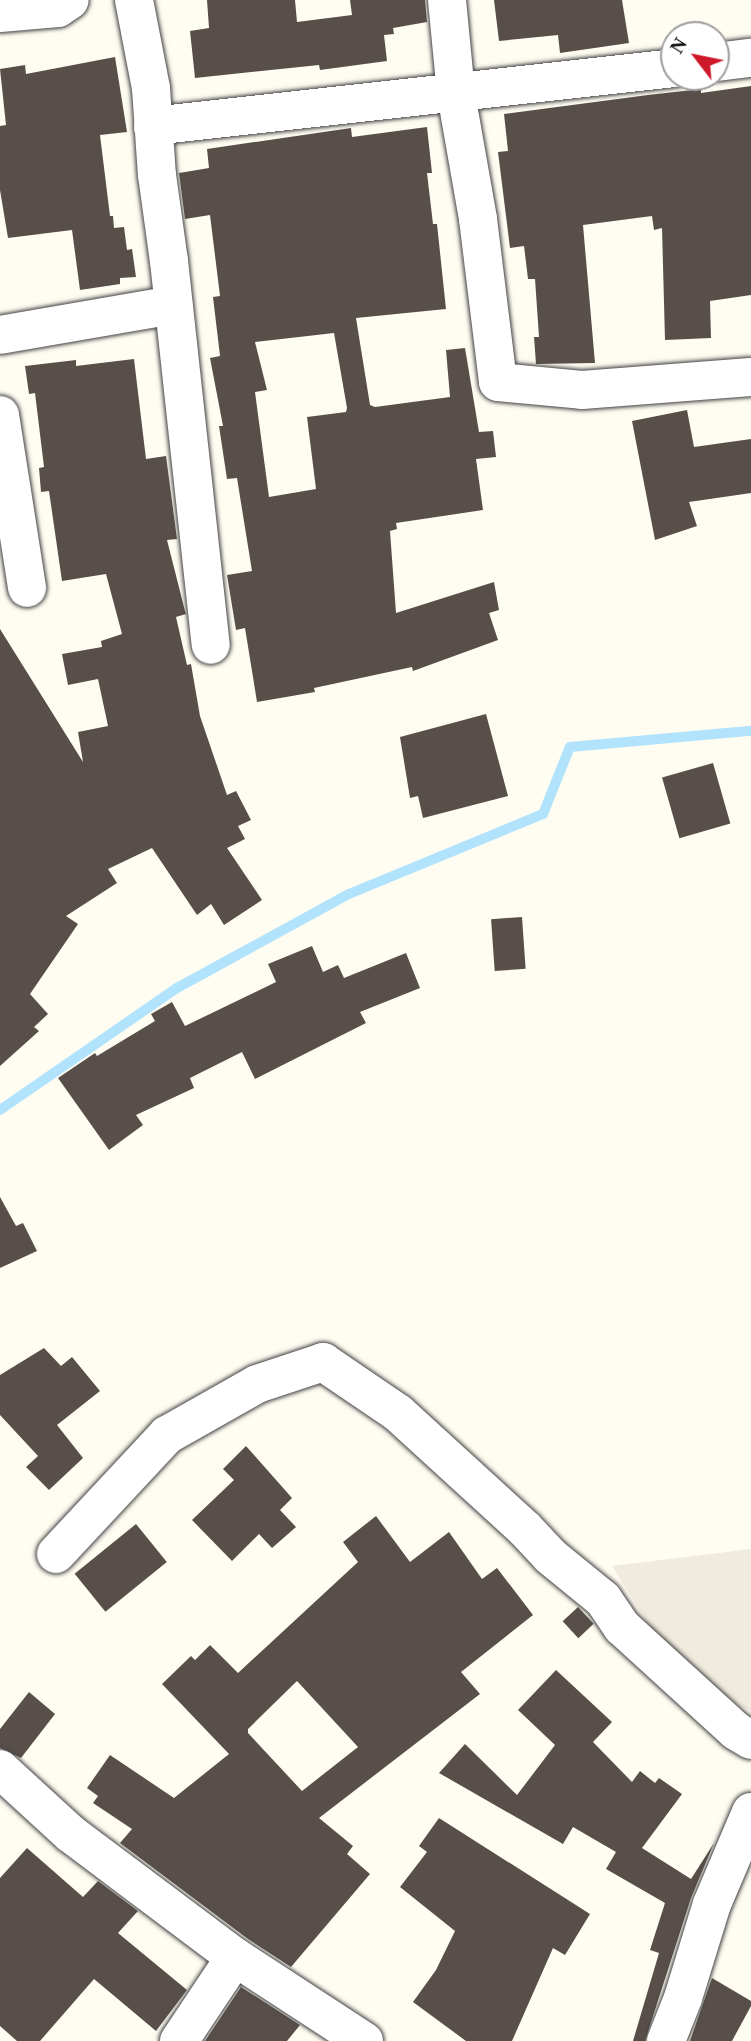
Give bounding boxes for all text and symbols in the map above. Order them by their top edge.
north arrow [660,21,730,91]
text: N [666,34,691,57]

